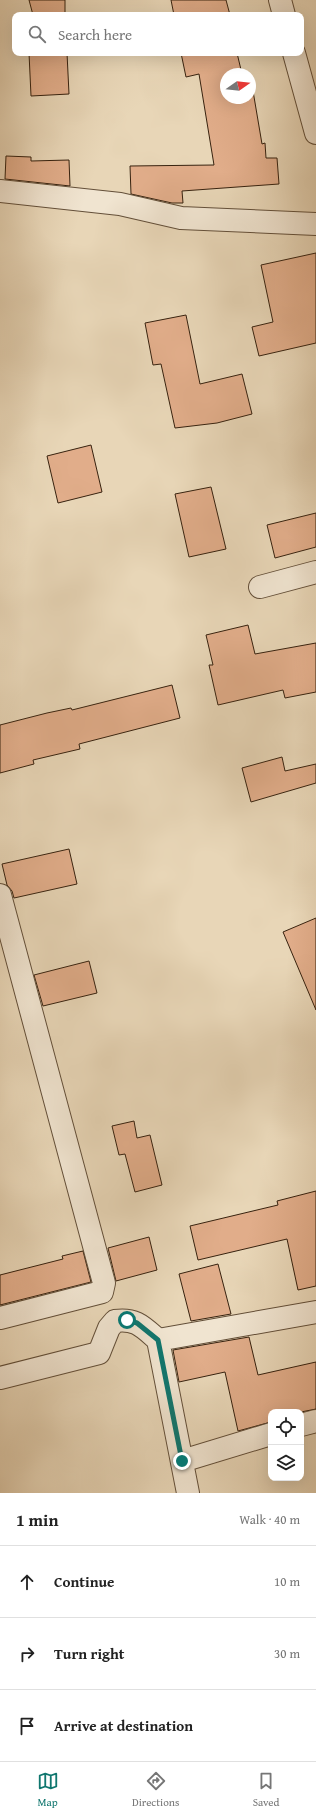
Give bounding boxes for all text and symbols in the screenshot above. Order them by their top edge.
search box [12,12,304,56]
icon: search [26,23,48,45]
text: Search here [58,24,132,45]
north arrow [220,68,256,104]
route start [118,1311,136,1329]
map controls [268,1409,304,1481]
button: locate [268,1409,304,1445]
button: layers [268,1445,304,1481]
route end [173,1452,191,1470]
text: 1 min [16,1507,58,1532]
text: Walk · 40 m [239,1510,300,1529]
icon: ahead [16,1571,38,1593]
text: Continue [54,1571,115,1592]
text: 10 m [274,1572,300,1591]
icon: right [16,1643,38,1665]
text: Turn right [54,1643,125,1664]
text: 30 m [274,1644,300,1663]
icon: arrive [16,1715,38,1737]
text: Arrive at destination [54,1715,193,1736]
tab: Map [37,1770,59,1810]
tab: Directions [132,1770,179,1810]
tab: Saved [253,1770,279,1810]

